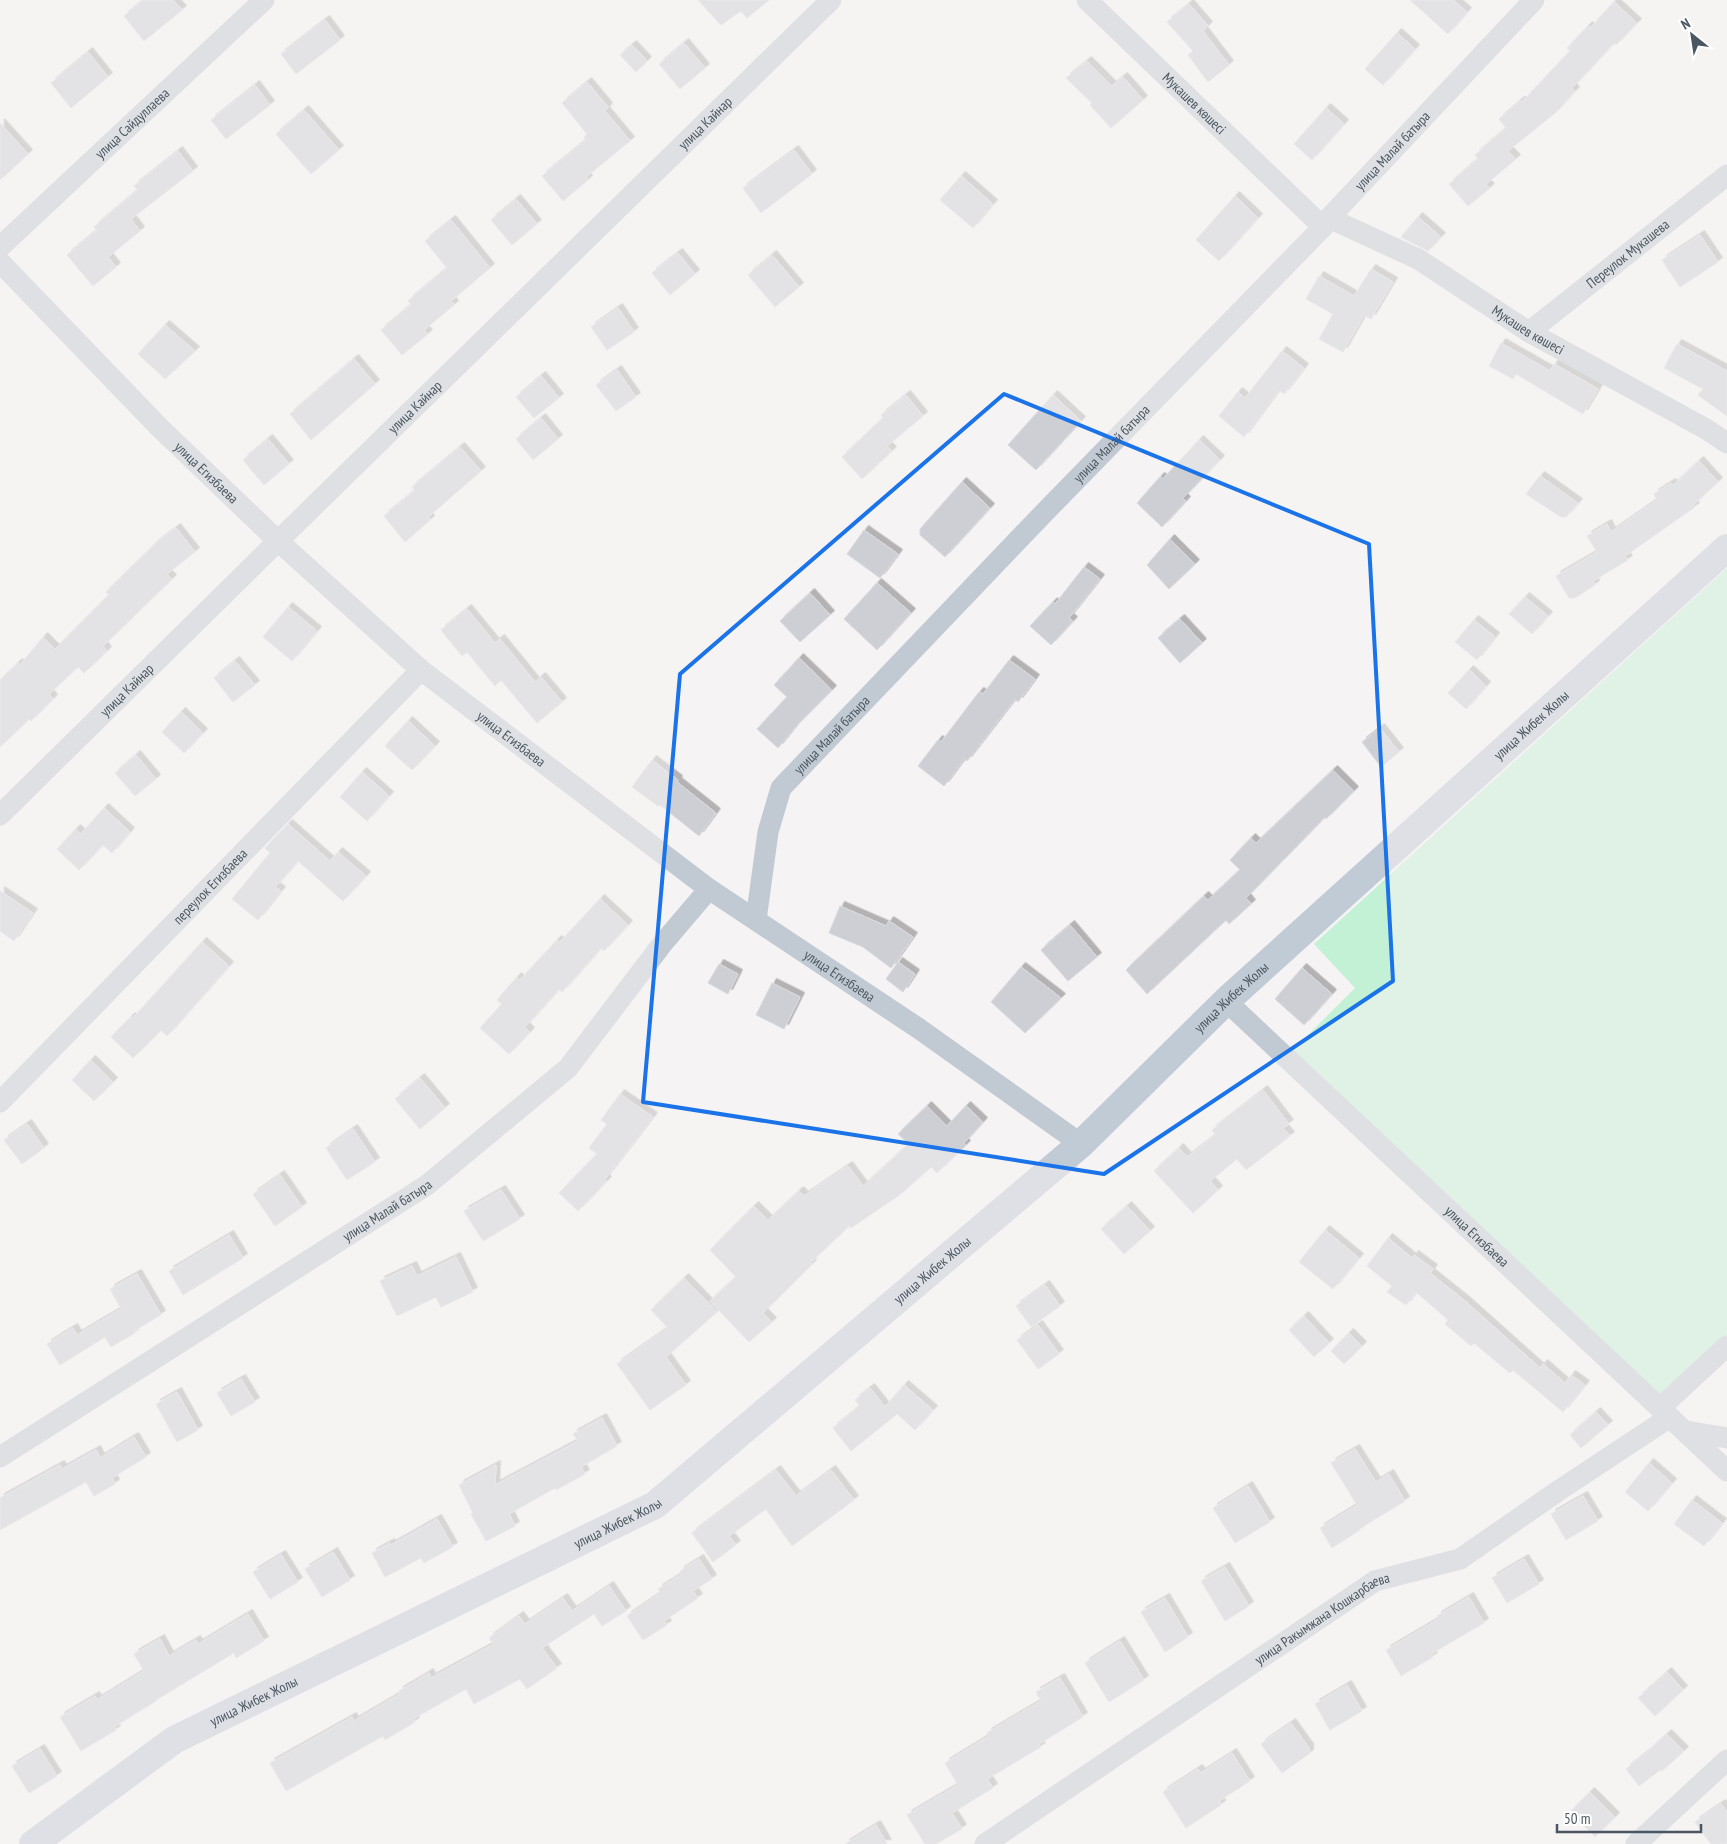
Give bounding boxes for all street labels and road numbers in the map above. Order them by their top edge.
street label: Мукашев көшесі [1159,69,1230,138]
street label: улица Сайдуллаева [91,84,173,162]
street label: улица Кайнар [675,93,736,153]
street label: улица Малай батыра [1351,107,1434,194]
street label: Переулок Мукашева [1583,215,1673,292]
street label: Мукашев көшесі [1489,301,1567,359]
street label: улица Кайнар [384,377,446,437]
street label: улица Малай батыра [1069,401,1154,487]
street label: улица Егизбаева [171,438,242,507]
street label: улица Кайнар [96,660,157,720]
street label: улица Жибек Жолы [1490,686,1573,764]
street label: улица Малай батыра [790,692,873,778]
street label: улица Егизбаева [473,707,549,771]
street label: переулок Егизбаева [169,845,251,928]
street label: улица Егизбаева [800,946,878,1006]
street label: улица Жибек Жолы [1190,958,1272,1036]
street label: улица Малай батыра [339,1176,436,1245]
street label: улица Егизбаева [1441,1202,1513,1271]
street label: улица Жибек Жолы [890,1232,974,1308]
street label: улица Жибек Жолы [571,1494,666,1552]
street label: улица Ракымжана Кошкарбаева [1251,1569,1391,1669]
street label: улица Жибек Жолы [207,1672,301,1730]

